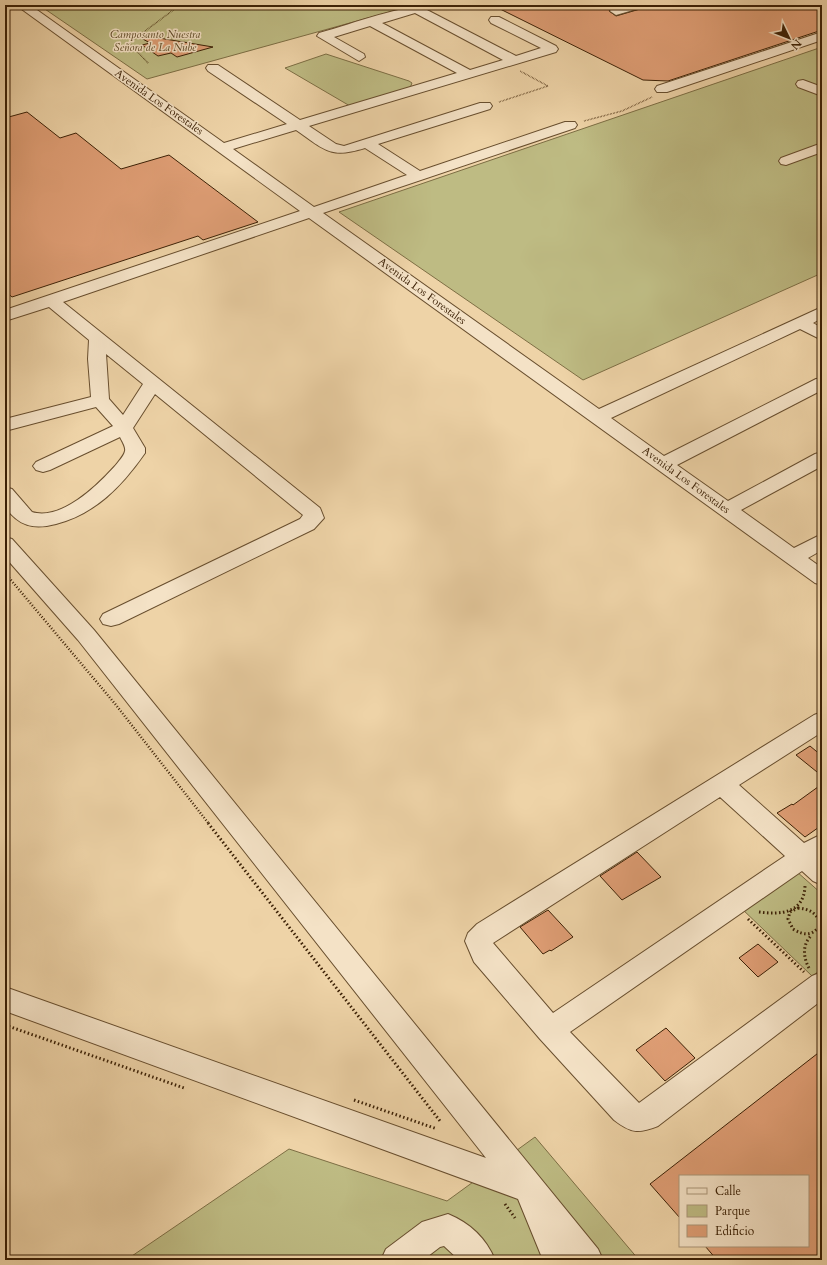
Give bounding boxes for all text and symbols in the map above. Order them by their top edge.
north arrow [769,18,809,58]
park label: Camposanto Nuestra Señora de La Nube [110,27,200,55]
text: N [787,36,805,53]
street label: Avenida Los Forestales [112,66,207,138]
street label: Avenida Los Forestales [375,254,469,328]
street label: Avenida Los Forestales [639,443,733,517]
legend [679,1175,809,1247]
text: Calle [715,1183,741,1199]
text: Parque [715,1203,750,1219]
text: Edificio [715,1223,755,1239]

